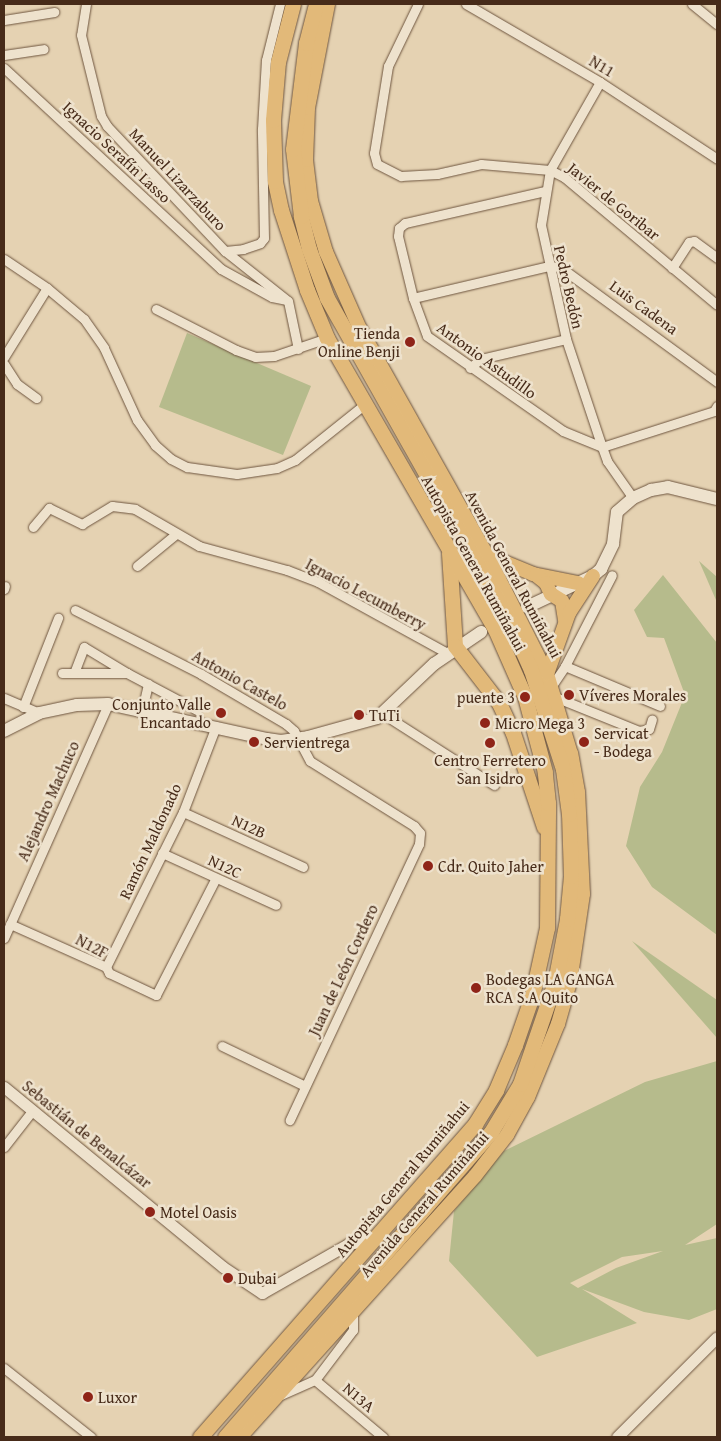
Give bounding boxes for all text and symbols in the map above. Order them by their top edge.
street label: N11 [586,51,618,81]
street label: Ignacio Serafín Lasso [59,97,175,207]
street label: Manuel Lizarzaburo [126,124,230,234]
street label: Javier de Goribar [564,158,664,244]
street label: Pedro Bedón [550,243,588,331]
street label: Luis Cadena [606,276,682,338]
street label: Antonio Astudillo [434,317,540,403]
place label: Tienda Online Benji [318,323,400,361]
marker: Tienda Online Benji [404,336,416,348]
street label: Autopista General Rumiñahui [418,472,530,654]
street label: Avenida General Rumiñahui [462,487,566,661]
street label: Ignacio Lecumberry [302,554,430,634]
street label: Antonio Castelo [189,646,291,714]
place label: Víveres Morales [579,685,686,705]
place label: puente 3 [457,687,515,707]
marker: Víveres Morales [563,689,575,701]
marker: puente 3 [519,691,531,703]
place label: Conjunto Valle Encantado [112,694,211,732]
place label: TuTi [369,705,400,725]
marker: Conjunto Valle Encantado [215,707,227,719]
marker: TuTi [353,709,365,721]
place label: Micro Mega 3 [495,713,585,733]
marker: Micro Mega 3 [479,717,491,729]
place label: Servicat - Bodega [594,723,652,761]
place label: Servientrega [264,732,350,752]
marker: Servientrega [248,736,260,748]
marker: Servicat - Bodega [578,736,590,748]
marker: Centro Ferretero San Isidro [484,737,496,749]
street label: Alejandro Machuco [13,738,83,864]
place label: Centro Ferretero San Isidro [434,750,546,788]
street label: Ramón Maldonado [115,780,185,902]
street label: N12B [229,810,269,842]
street label: N12C [205,850,245,882]
place label: Cdr. Quito Jaher [438,856,544,876]
marker: Cdr. Quito Jaher [422,860,434,872]
street label: Juan de León Cordero [304,901,382,1039]
street label: N12F [73,930,111,962]
place label: Bodegas LA GANGA RCA S.A Quito [486,969,614,1007]
marker: Bodegas LA GANGA RCA S.A Quito [470,982,482,994]
street label: Sebastián de Benalcázar [19,1076,155,1192]
street label: Autopista General Rumiñahui [331,1097,473,1261]
street label: Avenida General Rumiñahui [356,1127,492,1281]
place label: Motel Oasis [160,1202,237,1222]
marker: Motel Oasis [144,1206,156,1218]
place label: Dubai [238,1268,277,1288]
marker: Dubai [222,1272,234,1284]
street label: N13A [339,1378,379,1416]
place label: Luxor [98,1387,137,1407]
marker: Luxor [82,1391,94,1403]

